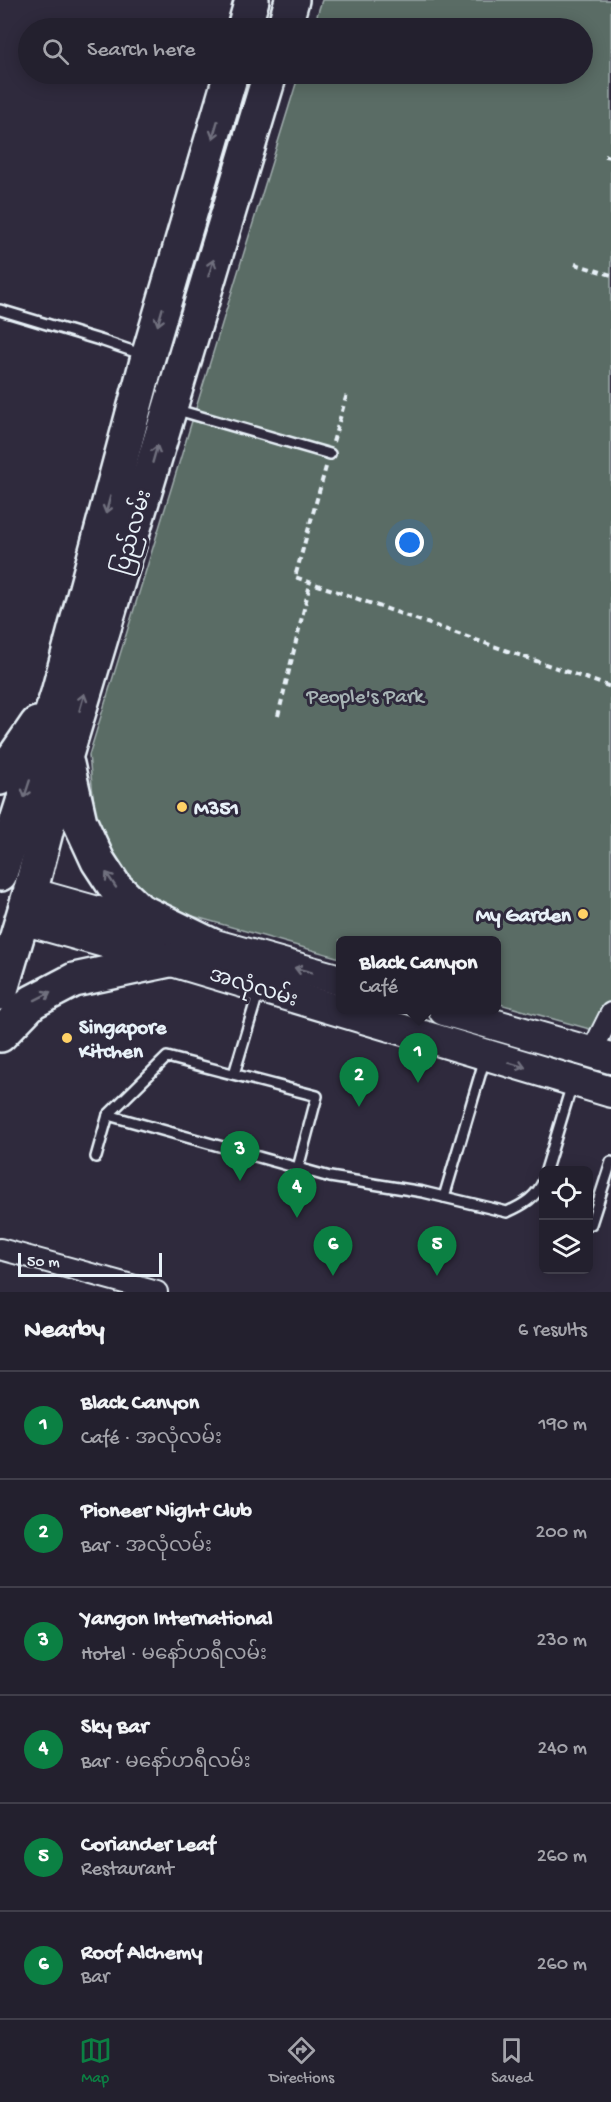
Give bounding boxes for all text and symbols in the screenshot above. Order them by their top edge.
search box [18,18,593,84]
icon: search [39,35,72,68]
text: Search here [87,38,195,64]
one-way arrow [209,120,220,139]
one-way arrow [206,259,217,278]
one-way arrow [154,307,165,326]
one-way arrow [150,445,161,464]
street label: ပြည်လမ်း [105,486,160,579]
one-way arrow [102,495,114,514]
your location [395,528,424,557]
park label: People's Park [305,686,426,711]
one-way arrow [77,693,88,712]
one-way arrow [21,779,32,798]
place label: M351 [194,798,239,823]
marker: M351 [175,800,189,814]
one-way arrow [105,872,117,889]
place label: My Garden [476,905,572,930]
marker: My Garden [576,907,590,921]
popup [336,936,501,1014]
text: Black Canyon [359,951,478,977]
street label: အလုံလမ်း [205,957,302,1016]
one-way arrow [294,964,313,975]
text: Café [359,977,398,1000]
one-way arrow [34,990,51,1002]
place label: Singapore Kitchen [78,1017,168,1066]
marker: Singapore Kitchen [60,1031,74,1045]
pin: 1 [398,1034,438,1083]
pin: 2 [340,1058,378,1107]
one-way arrow [507,1060,526,1071]
pin: 3 [220,1132,260,1181]
map controls [539,1166,593,1274]
button: locate [539,1166,593,1220]
pin: 4 [278,1168,316,1218]
button: layers [539,1220,593,1274]
pin: 6 [314,1226,352,1276]
pin: 5 [418,1226,456,1276]
scale bar [18,1250,162,1278]
text: 50 m [27,1254,60,1273]
text: Nearby [24,1316,105,1347]
text: 6 results [518,1320,587,1343]
text: Black Canyon [81,1391,199,1417]
text: 1 [39,1414,48,1437]
text: 190 m [539,1414,587,1437]
text: Café · အလုံလမ်း [81,1428,222,1451]
text: Pioneer Night Club [81,1499,252,1525]
text: 2 [39,1522,48,1545]
text: 200 m [536,1522,587,1545]
text: Bar · အလုံလမ်း [81,1536,212,1559]
text: Yangon International [81,1607,273,1633]
text: 3 [38,1630,49,1653]
text: 230 m [537,1630,587,1653]
text: Hotel · မနော်ဟရီလမ်း [81,1644,267,1667]
text: Sky Bar [81,1715,148,1741]
text: 4 [39,1738,48,1761]
text: 240 m [537,1738,587,1761]
text: Bar · မနော်ဟရီလမ်း [81,1752,251,1775]
text: Coriander Leaf [81,1833,215,1859]
text: 5 [38,1846,49,1869]
text: 260 m [537,1846,587,1869]
text: Restaurant [81,1859,174,1882]
text: Roof Alchemy [81,1941,202,1967]
text: 6 [38,1954,49,1977]
text: 260 m [537,1954,587,1977]
text: Bar [81,1967,109,1990]
tab: Map [79,2034,112,2089]
tab: Directions [269,2034,334,2089]
tab: Saved [491,2034,532,2089]

